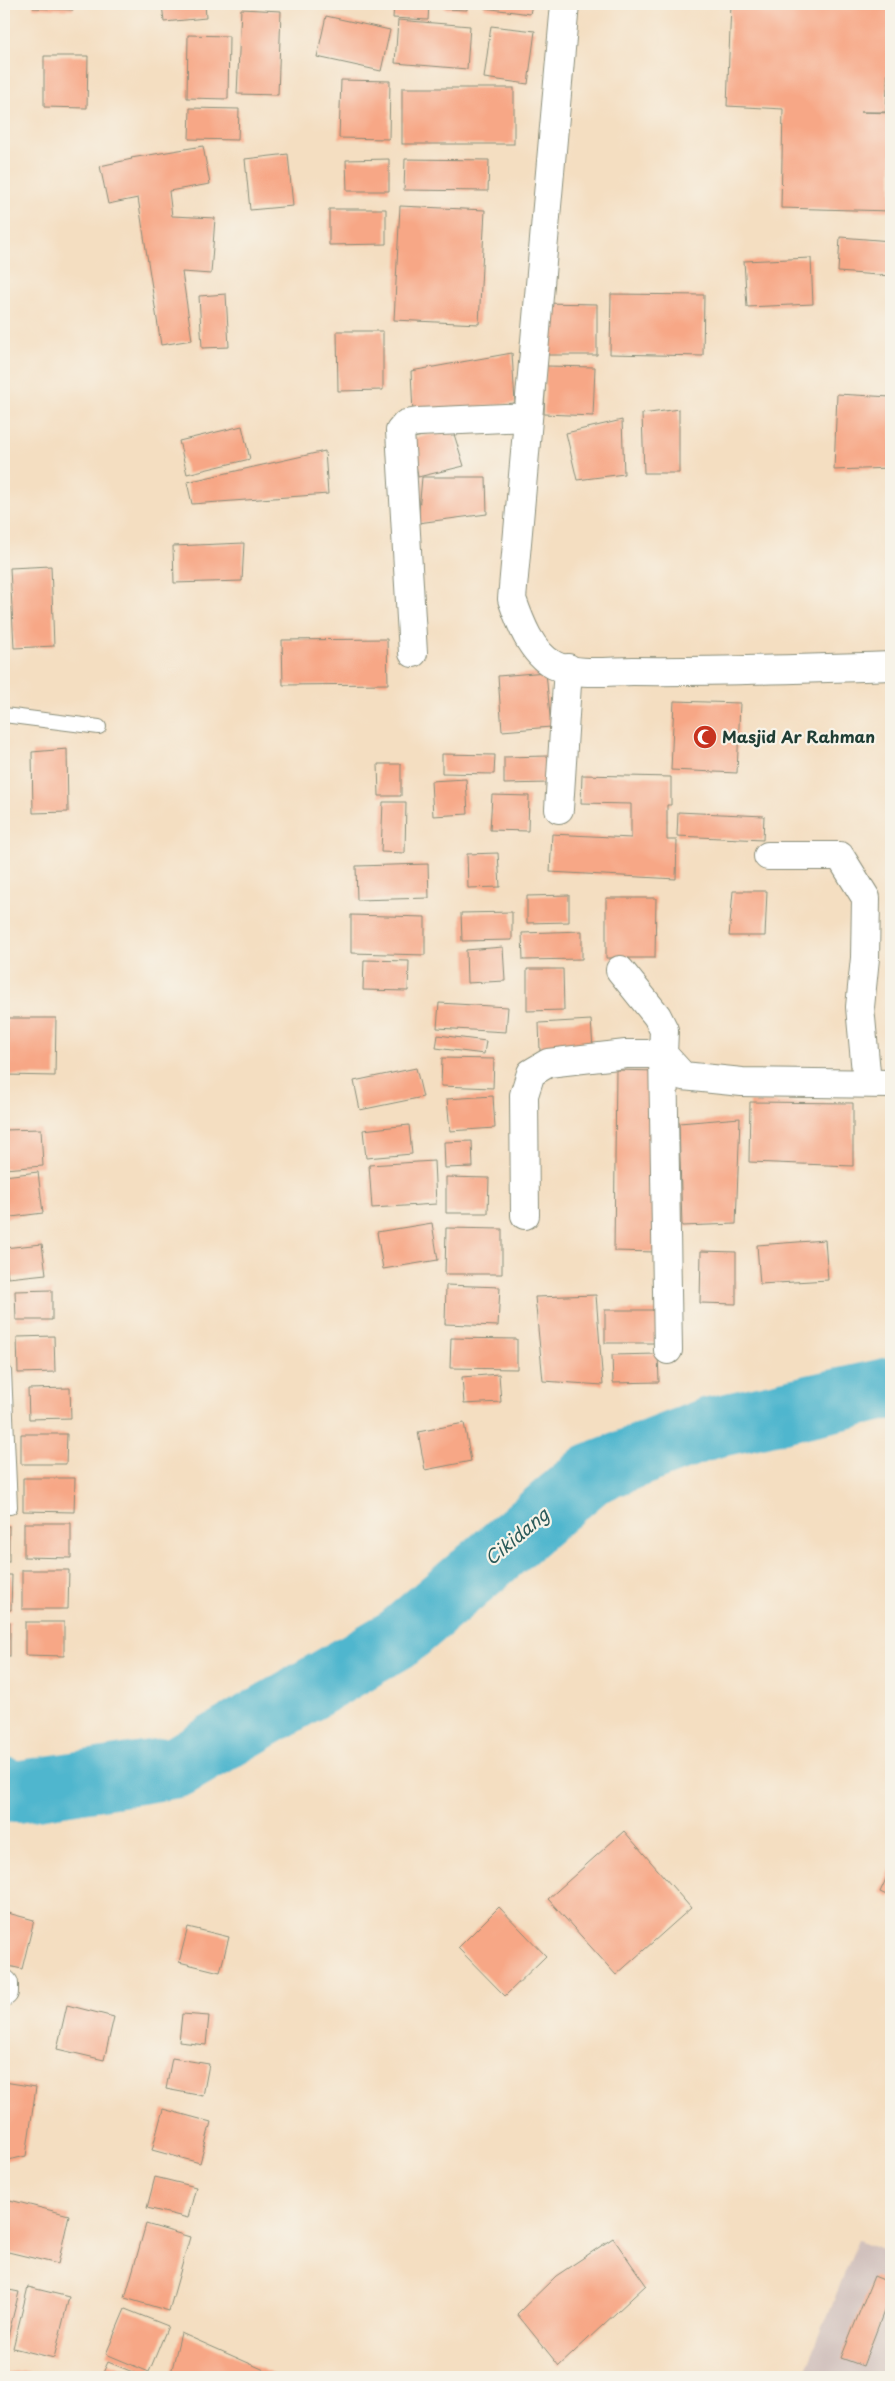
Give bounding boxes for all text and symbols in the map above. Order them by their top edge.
mosque icon: Masjid Ar Rahman [692,724,718,750]
place label: Masjid Ar Rahman [722,724,875,748]
water label: Cikidang [478,1500,555,1571]

